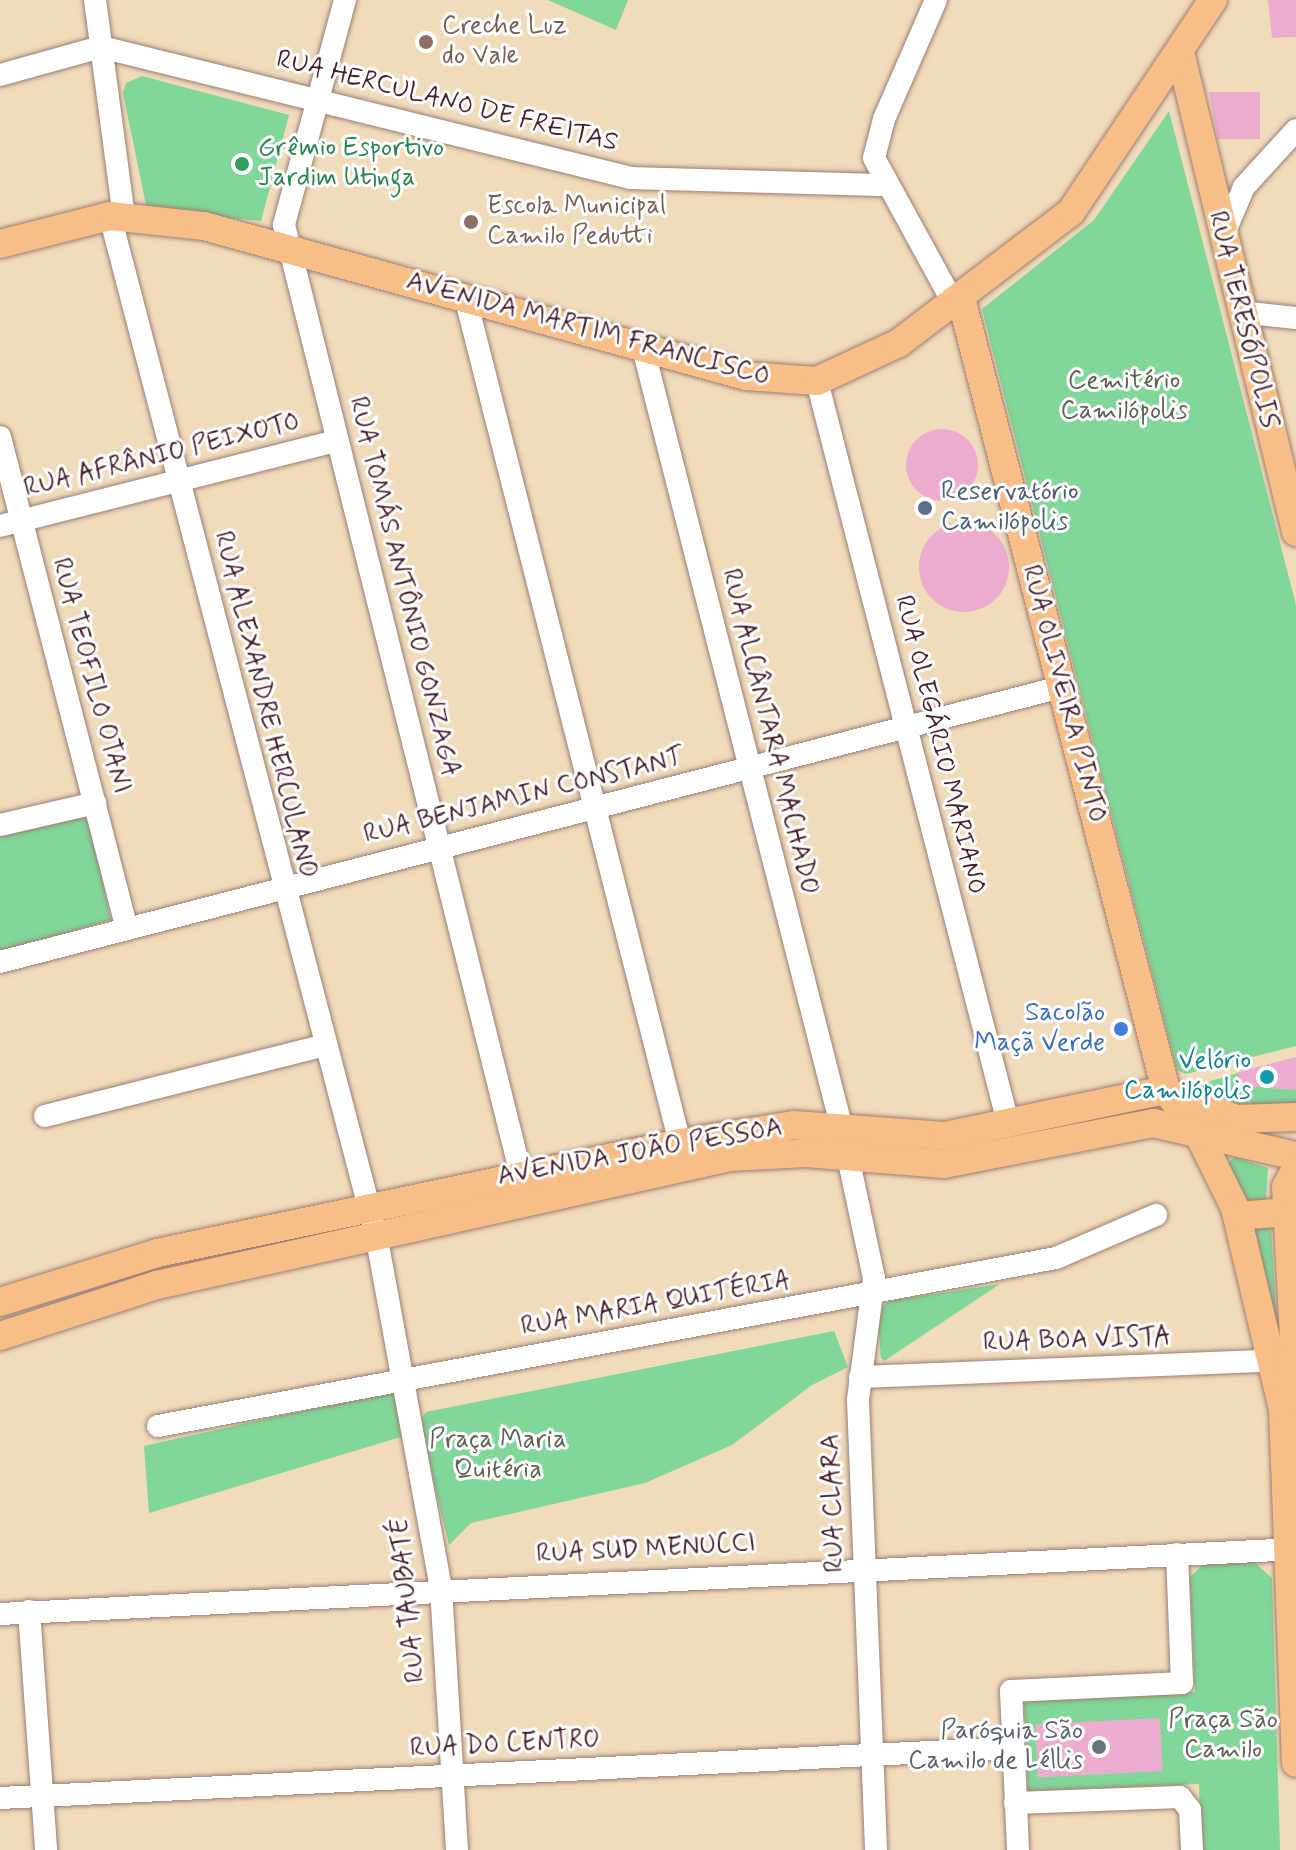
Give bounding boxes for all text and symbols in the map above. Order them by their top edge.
place label: Creche Luz do Vale [442,11,569,72]
marker: Creche Luz do Vale [417,33,435,51]
street label: RUA HERCULANO DE FREITAS [271,44,623,160]
place label: Grêmio Esportivo Jardim Utinga [258,133,444,194]
marker: Grêmio Esportivo Jardim Utinga [233,155,251,173]
place label: Escola Municipal Camilo Pedutti [487,191,666,252]
street label: RUA TERESÓPOLIS [1200,208,1284,432]
marker: Escola Municipal Camilo Pedutti [462,213,480,231]
street label: AVENIDA MARTIM FRANCISCO [401,266,775,394]
park label: Cemitério Camilópolis [1060,366,1188,428]
street label: RUA TOMÁS ANTÔNIO GONZAGA [340,392,466,782]
street label: RUA AFRÂNIO PEIXOTO [20,406,304,506]
place label: Reservatório Camilópolis [941,477,1078,538]
marker: Reservatório Camilópolis [916,499,934,517]
street label: RUA ALEXANDRE HERCULANO [205,525,323,885]
street label: RUA TEOFILO OTANI [45,559,135,793]
street label: RUA OLIVEIRA PINTO [1013,559,1113,829]
street label: RUA ALCÂNTARA MACHADO [714,567,824,897]
street label: RUA OLEGÁRIO MARIANO [886,588,992,902]
street label: RUA BENJAMIN CONSTANT [363,743,685,851]
place label: Sacolão Maçã Verde [974,998,1105,1060]
marker: Sacolão Maçã Verde [1112,1020,1130,1038]
place label: Velório Camilópolis [1124,1046,1251,1108]
marker: Velório Camilópolis [1258,1068,1276,1086]
street label: AVENIDA JOÃO PESSOA [496,1113,784,1193]
street label: RUA MARIA QUITÉRIA [517,1266,795,1344]
street label: RUA BOA VISTA [983,1322,1171,1360]
park label: Praça Maria Quitéria [428,1425,568,1486]
street label: RUA CLARA [816,1433,852,1573]
street label: RUA TAUBATÉ [385,1516,433,1684]
street label: RUA SUD MENUCCI [532,1529,760,1571]
park label: Praça São Camilo [1168,1705,1278,1766]
place label: Paróquia São Camilo de Léllis [906,1716,1083,1778]
street label: RUA DO CENTRO [405,1724,605,1766]
marker: Paróquia São Camilo de Léllis [1090,1738,1108,1756]

